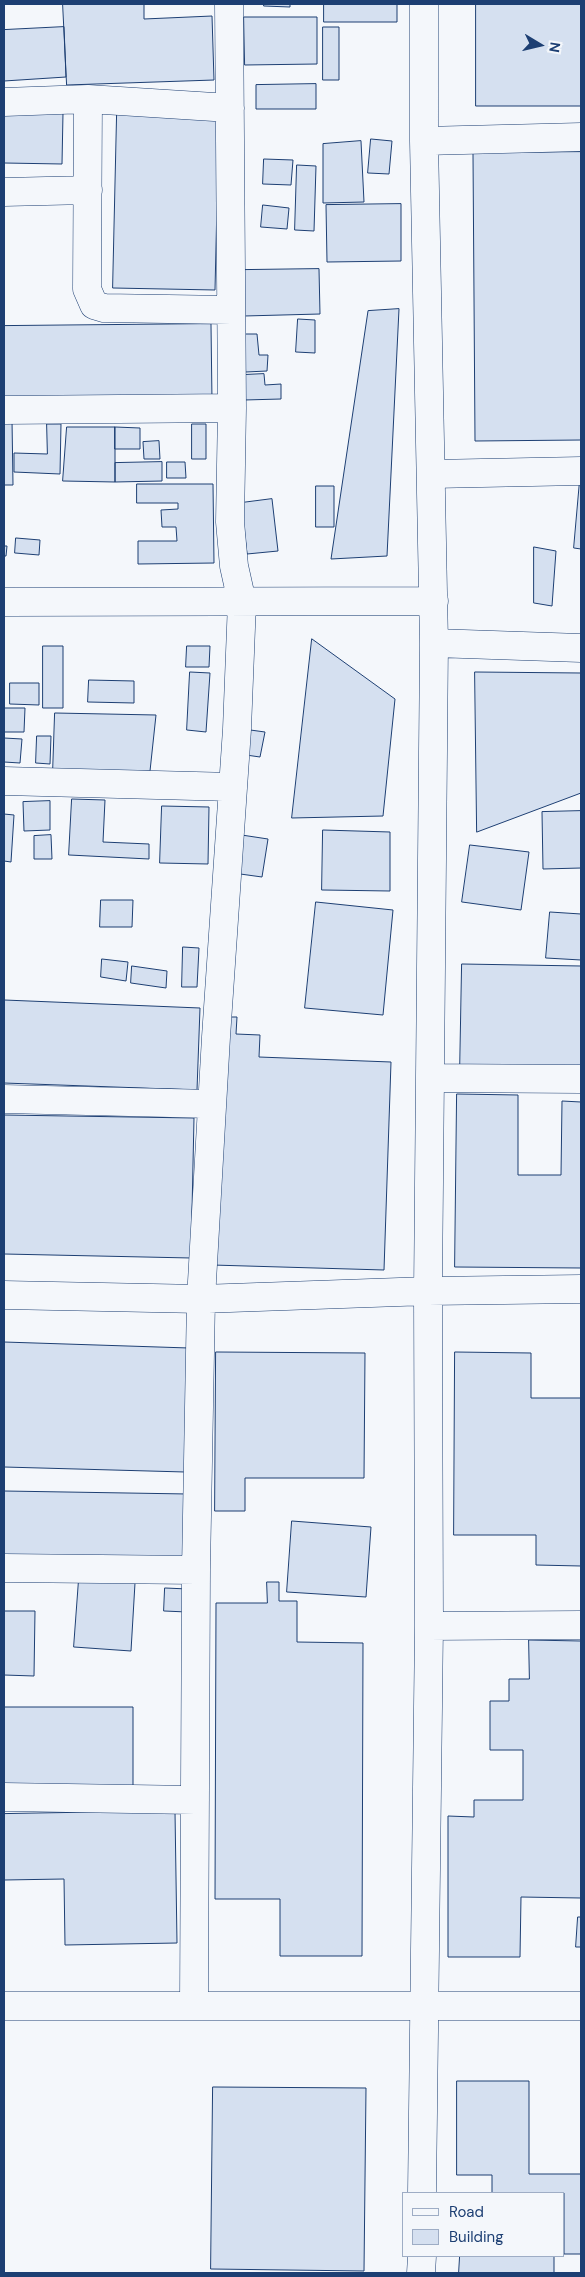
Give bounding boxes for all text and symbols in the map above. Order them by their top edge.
north arrow [515,20,565,70]
text: N [545,41,565,54]
legend [402,2192,565,2257]
text: Road [449,2202,484,2222]
text: Building [449,2227,504,2247]

